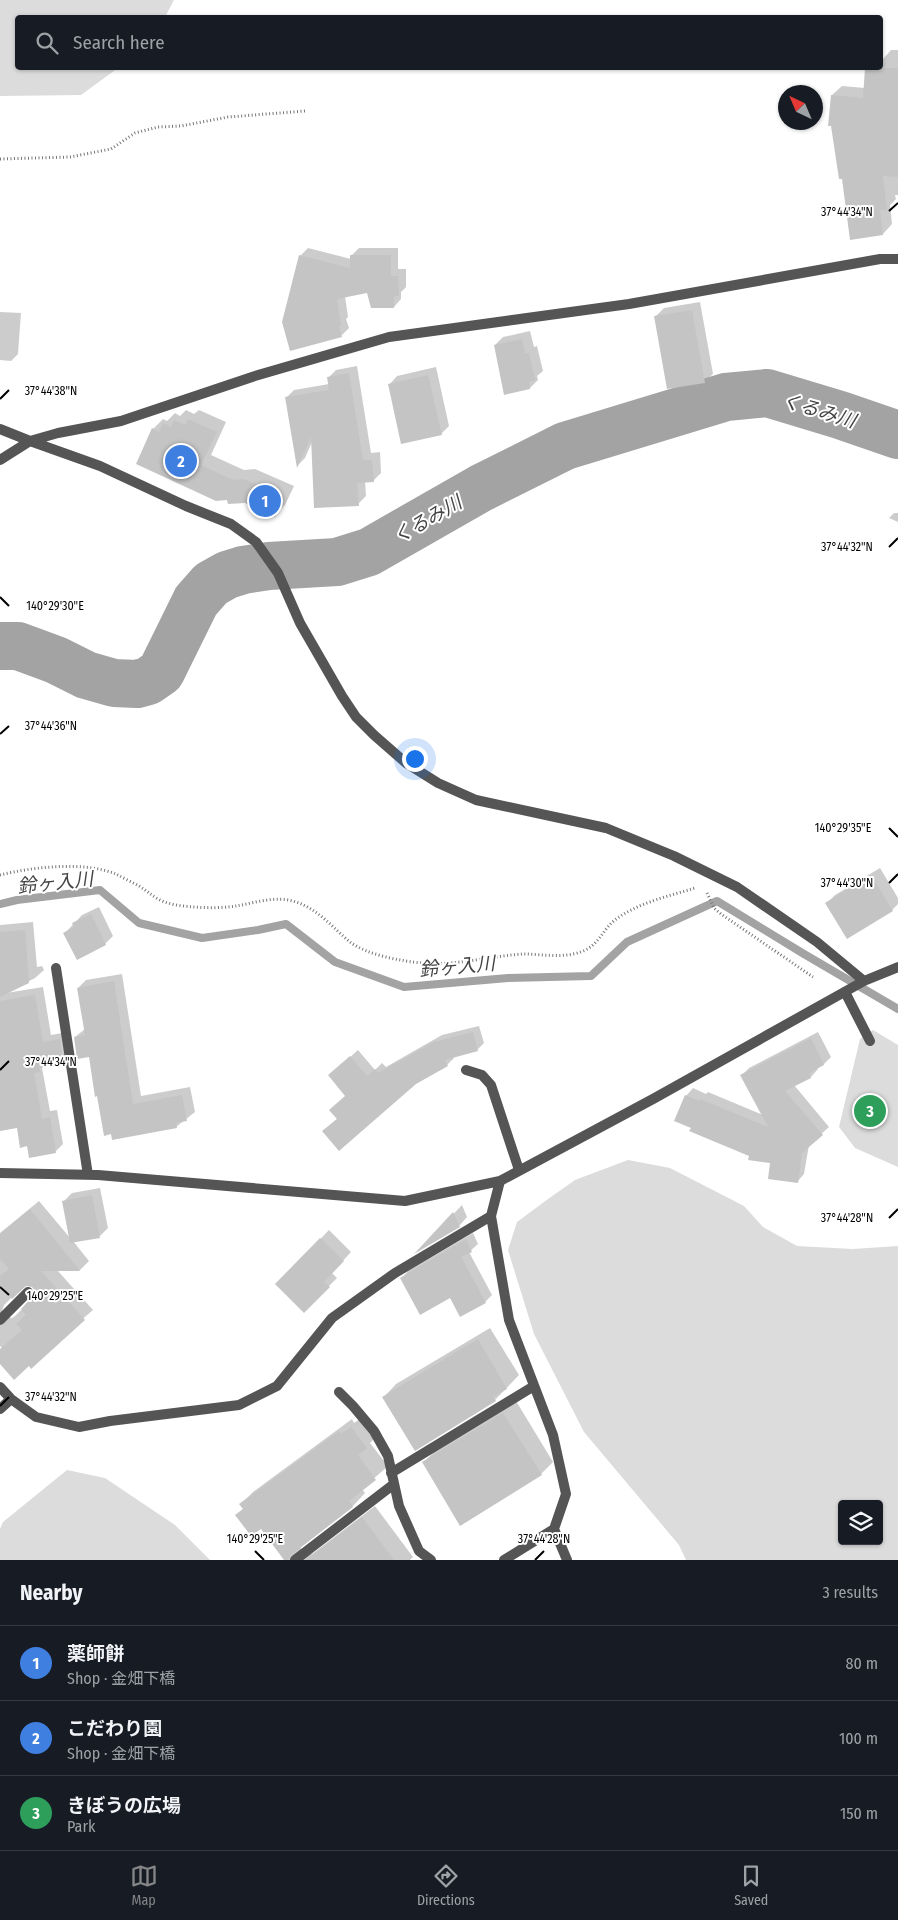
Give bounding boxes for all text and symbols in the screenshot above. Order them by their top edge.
search box [15,15,883,70]
icon: search [33,29,61,57]
text: Search here [73,31,165,54]
north arrow [778,85,823,130]
text: 37°44'34"N [821,205,873,219]
text: 37°44'38"N [25,384,77,398]
water label: くるみ川 [779,388,860,433]
pin: 2 [165,442,197,480]
pin: 1 [249,482,281,520]
water label: くるみ川 [389,490,467,548]
text: 37°44'32"N [821,540,873,554]
text: 140°29'30"E [26,599,84,613]
text: 37°44'36"N [25,719,77,733]
your location [402,746,428,772]
text: 140°29'35"E [815,821,872,835]
water label: 鈴ヶ入川 [16,867,96,898]
text: 37°44'30"N [821,876,873,890]
water label: 鈴ヶ入川 [418,952,498,981]
text: 37°44'34"N [25,1055,77,1069]
pin: 3 [854,1092,886,1130]
text: 37°44'28"N [821,1211,873,1225]
text: 140°29'25"E [27,1289,84,1303]
text: 37°44'32"N [25,1390,77,1404]
map controls [838,1500,883,1545]
button: layers [838,1500,883,1545]
text: 140°29'25"E [227,1532,284,1546]
text: 37°44'28"N [518,1532,570,1546]
text: Nearby [20,1580,82,1606]
text: 3 results [822,1583,878,1602]
text: 薬師餅 [67,1642,124,1665]
text: 1 [33,1654,39,1673]
text: 80 m [846,1654,878,1673]
text: Shop · 金畑下橋 [67,1669,175,1688]
text: こだわり園 [67,1717,162,1740]
text: 2 [32,1729,40,1748]
text: 100 m [839,1729,878,1748]
text: Shop · 金畑下橋 [67,1744,175,1763]
text: きぼうの広場 [67,1794,181,1817]
text: 3 [32,1804,40,1823]
text: 150 m [840,1804,878,1823]
text: Park [67,1817,95,1836]
tab: Map [130,1862,158,1909]
tab: Directions [417,1862,475,1909]
tab: Saved [734,1862,768,1909]

